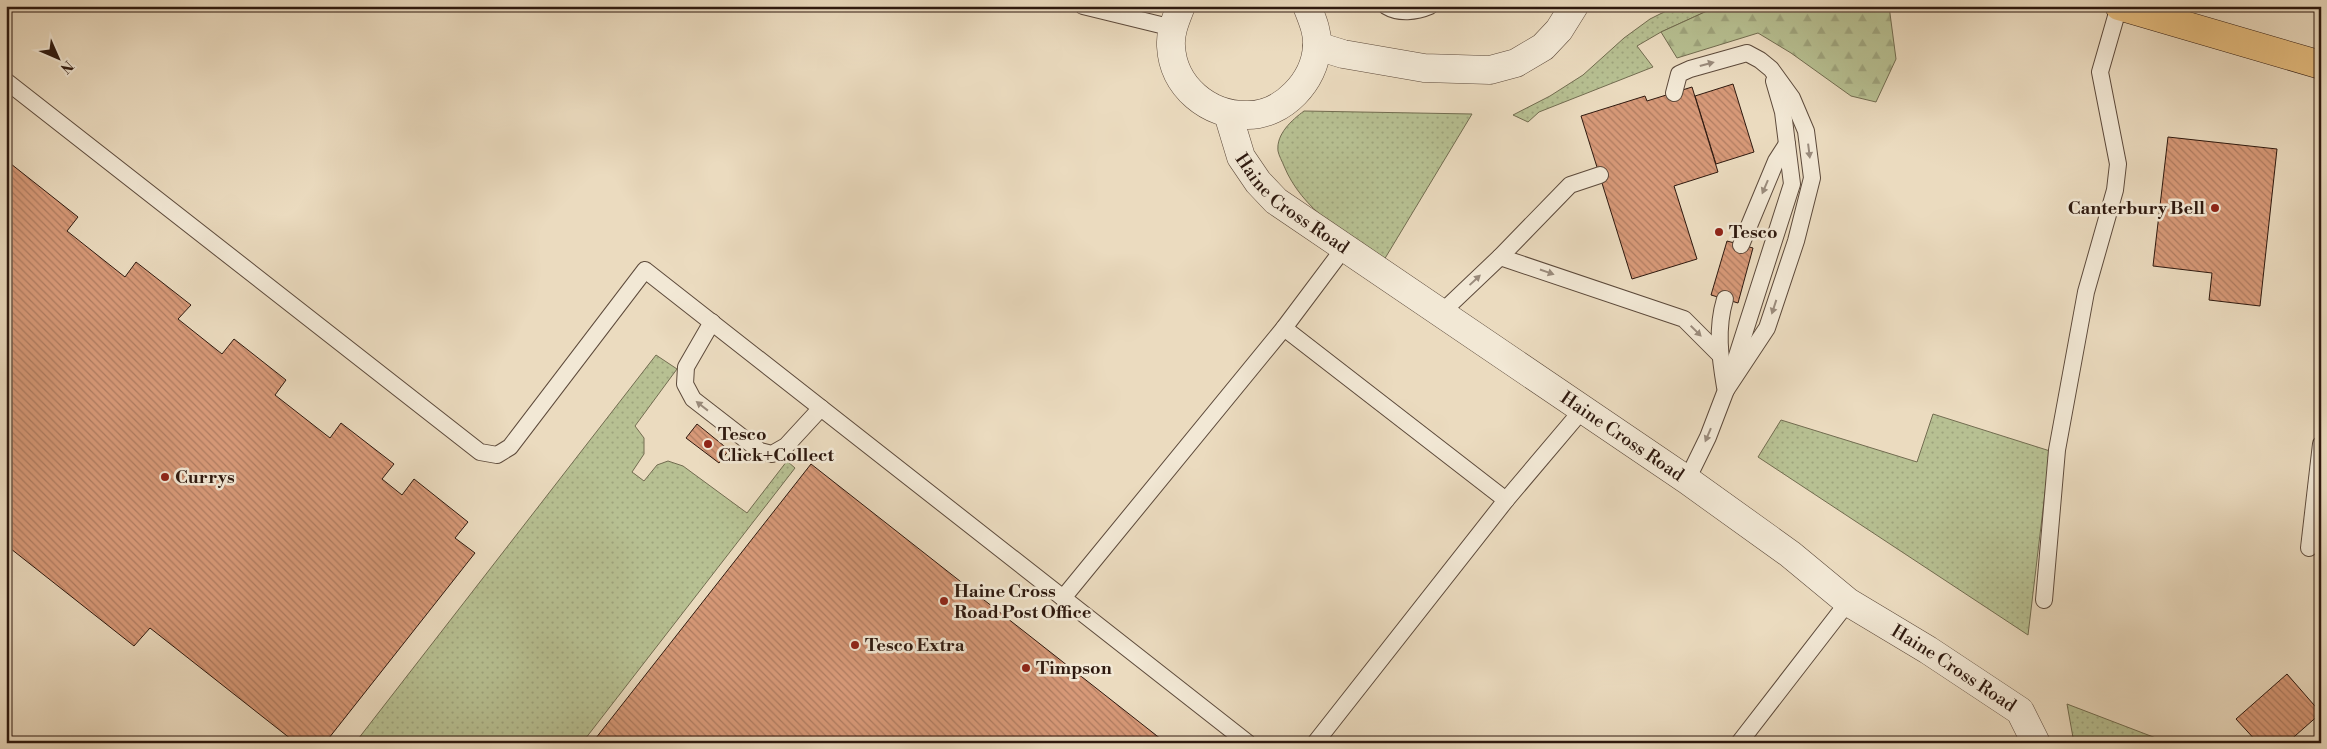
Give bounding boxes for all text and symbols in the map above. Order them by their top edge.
north arrow [32,32,82,82]
text: N [56,56,77,77]
one-way arrow [1699,60,1714,68]
one-way arrow [1805,143,1813,159]
street label: Haine Cross Road [1230,149,1354,259]
one-way arrow [1760,180,1768,194]
place label: Canterbury Bell [2068,197,2205,220]
marker: Canterbury Bell [2209,202,2221,214]
place label: Tesco [1729,221,1778,244]
marker: Tesco [1713,226,1725,238]
one-way arrow [1539,269,1554,276]
one-way arrow [1469,274,1481,286]
one-way arrow [1769,300,1777,315]
one-way arrow [1690,325,1702,337]
street label: Haine Cross Road [1556,386,1689,487]
one-way arrow [695,401,709,411]
place label: Tesco Click+Collect [718,423,834,467]
one-way arrow [1704,428,1712,442]
marker: Tesco Click+Collect [702,438,714,450]
place label: Currys [175,466,235,489]
marker: Currys [159,471,171,483]
place label: Haine Cross Road Post Office [954,580,1092,624]
marker: Haine Cross Road Post Office [938,595,950,607]
street label: Haine Cross Road [1887,619,2021,717]
place label: Tesco Extra [865,634,965,657]
marker: Tesco Extra [849,639,861,651]
place label: Timpson [1036,657,1112,680]
marker: Timpson [1020,662,1032,674]

